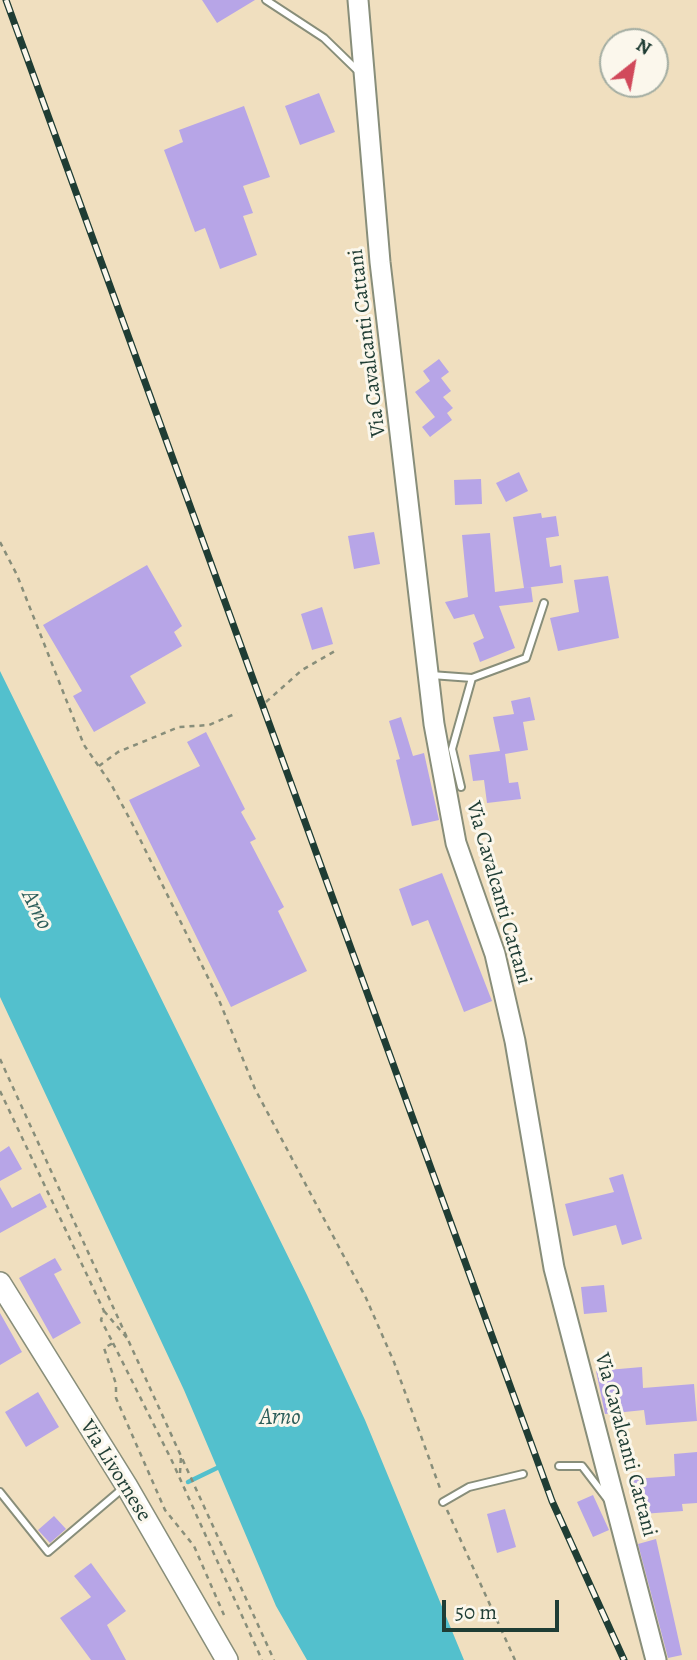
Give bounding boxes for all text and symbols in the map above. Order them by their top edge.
north arrow [599,28,669,98]
text: N [631,32,656,61]
street label: Via Cavalcanti Cattani [344,248,392,438]
street label: Via Cavalcanti Cattani [460,799,536,987]
water label: Arno [14,885,58,935]
street label: Via Cavalcanti Cattani [588,1350,662,1540]
water label: Arno [259,1404,301,1432]
street label: Via Livornese [74,1416,156,1526]
scale bar [445,1586,562,1630]
text: 50 m [455,1598,497,1626]

